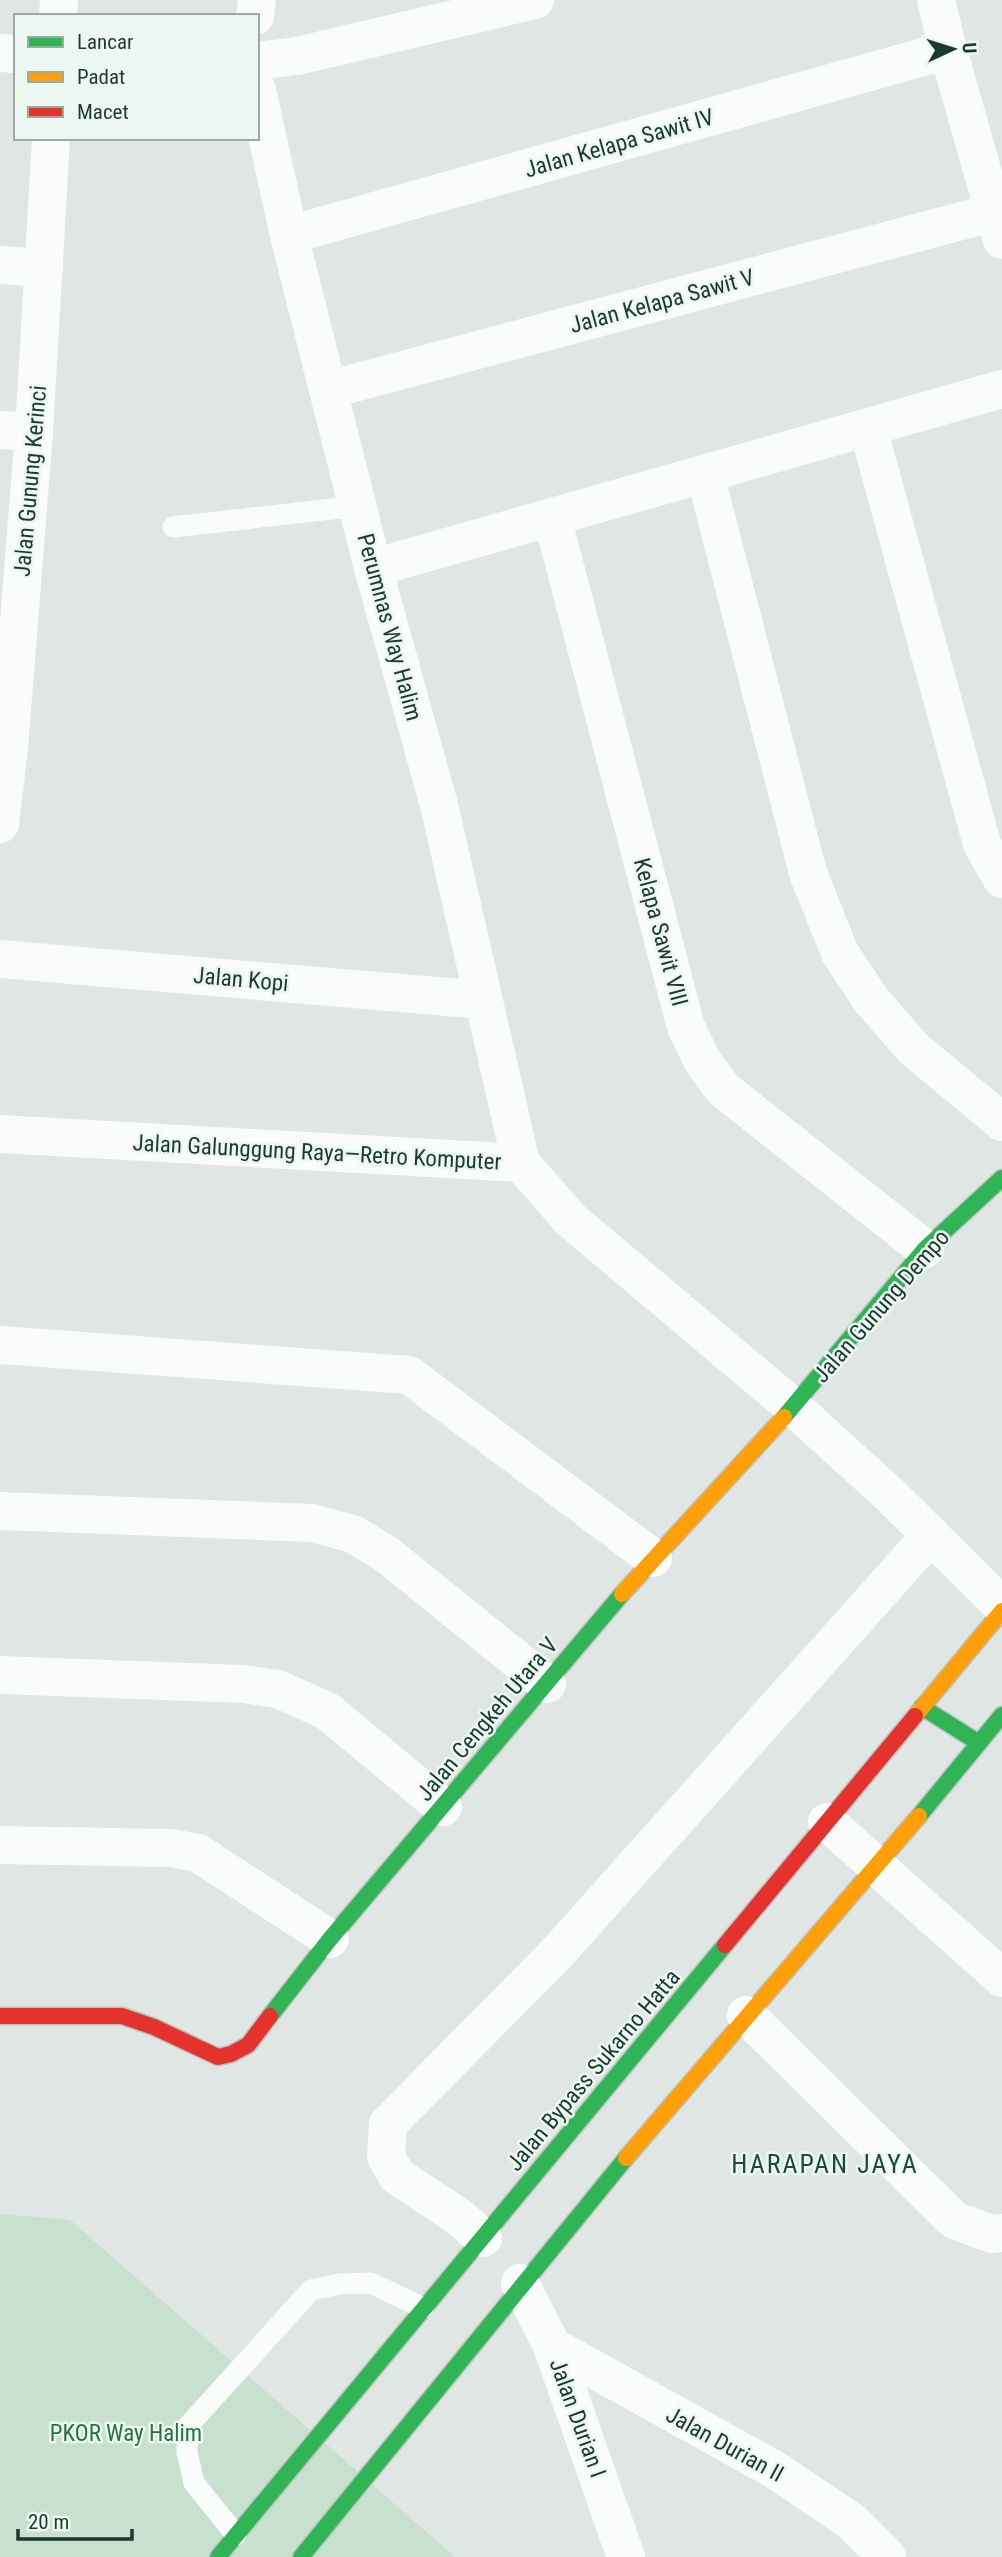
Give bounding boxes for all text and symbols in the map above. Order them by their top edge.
legend [14,14,259,140]
north arrow [918,14,988,84]
text: Lancar [77,30,133,54]
text: U [958,42,981,54]
text: Padat [77,65,125,89]
text: Macet [77,100,129,124]
street label: Jalan Kelapa Sawit IV [521,104,717,183]
street label: Jalan Kelapa Sawit V [567,264,757,339]
street label: Jalan Gunung Kerinci [9,384,52,578]
street label: Perumnas Way Halim [352,531,428,724]
street label: Kelapa Sawit VIII [628,855,693,1009]
street label: Jalan Kopi [192,962,290,997]
street label: Jalan Galunggung Raya—Retro Komputer [132,1129,502,1176]
street label: Jalan Gunung Dempo [808,1224,955,1388]
street label: Jalan Cengkeh Utara V [411,1632,564,1807]
street label: Jalan Bypass Sukarno Hatta [501,1964,686,2177]
district label: HARAPAN JAYA [731,2149,919,2179]
street label: Jalan Durian I [544,2355,612,2481]
street label: Jalan Durian II [661,2401,788,2488]
park label: PKOR Way Halim [50,2420,202,2447]
scale bar [18,2498,131,2542]
text: 20 m [28,2510,69,2534]

